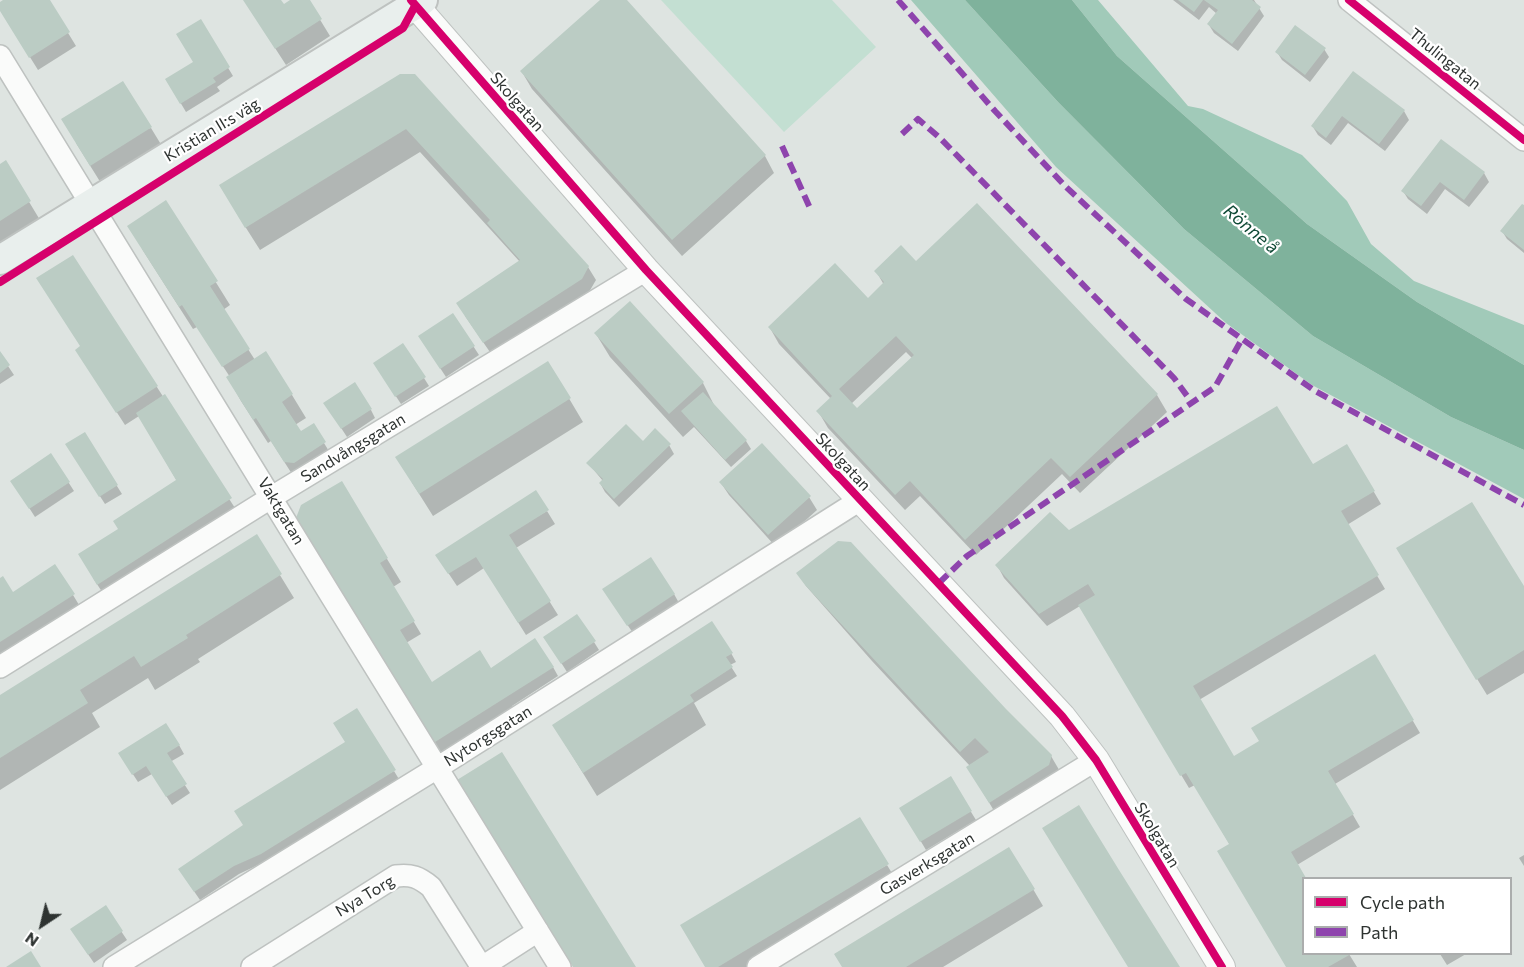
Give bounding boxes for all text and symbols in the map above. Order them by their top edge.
street label: Thulingatan [1405,24,1485,94]
street label: Skolgatan [486,68,548,136]
street label: Kristian II:s väg [161,94,263,166]
water label: Rönne å [1219,200,1283,258]
street label: Sandvångsgatan [297,409,409,487]
street label: Skolgatan [811,429,875,495]
street label: Vaktgatan [254,474,308,548]
street label: Nytorgsgatan [441,701,535,771]
street label: Skolgatan [1130,799,1184,871]
street label: Gasverksgatan [876,828,978,900]
street label: Nya Torg [332,871,398,921]
legend [1302,877,1512,955]
text: Cycle path [1360,891,1445,913]
north arrow [12,895,72,955]
text: Path [1360,921,1398,943]
text: N [21,929,42,951]

